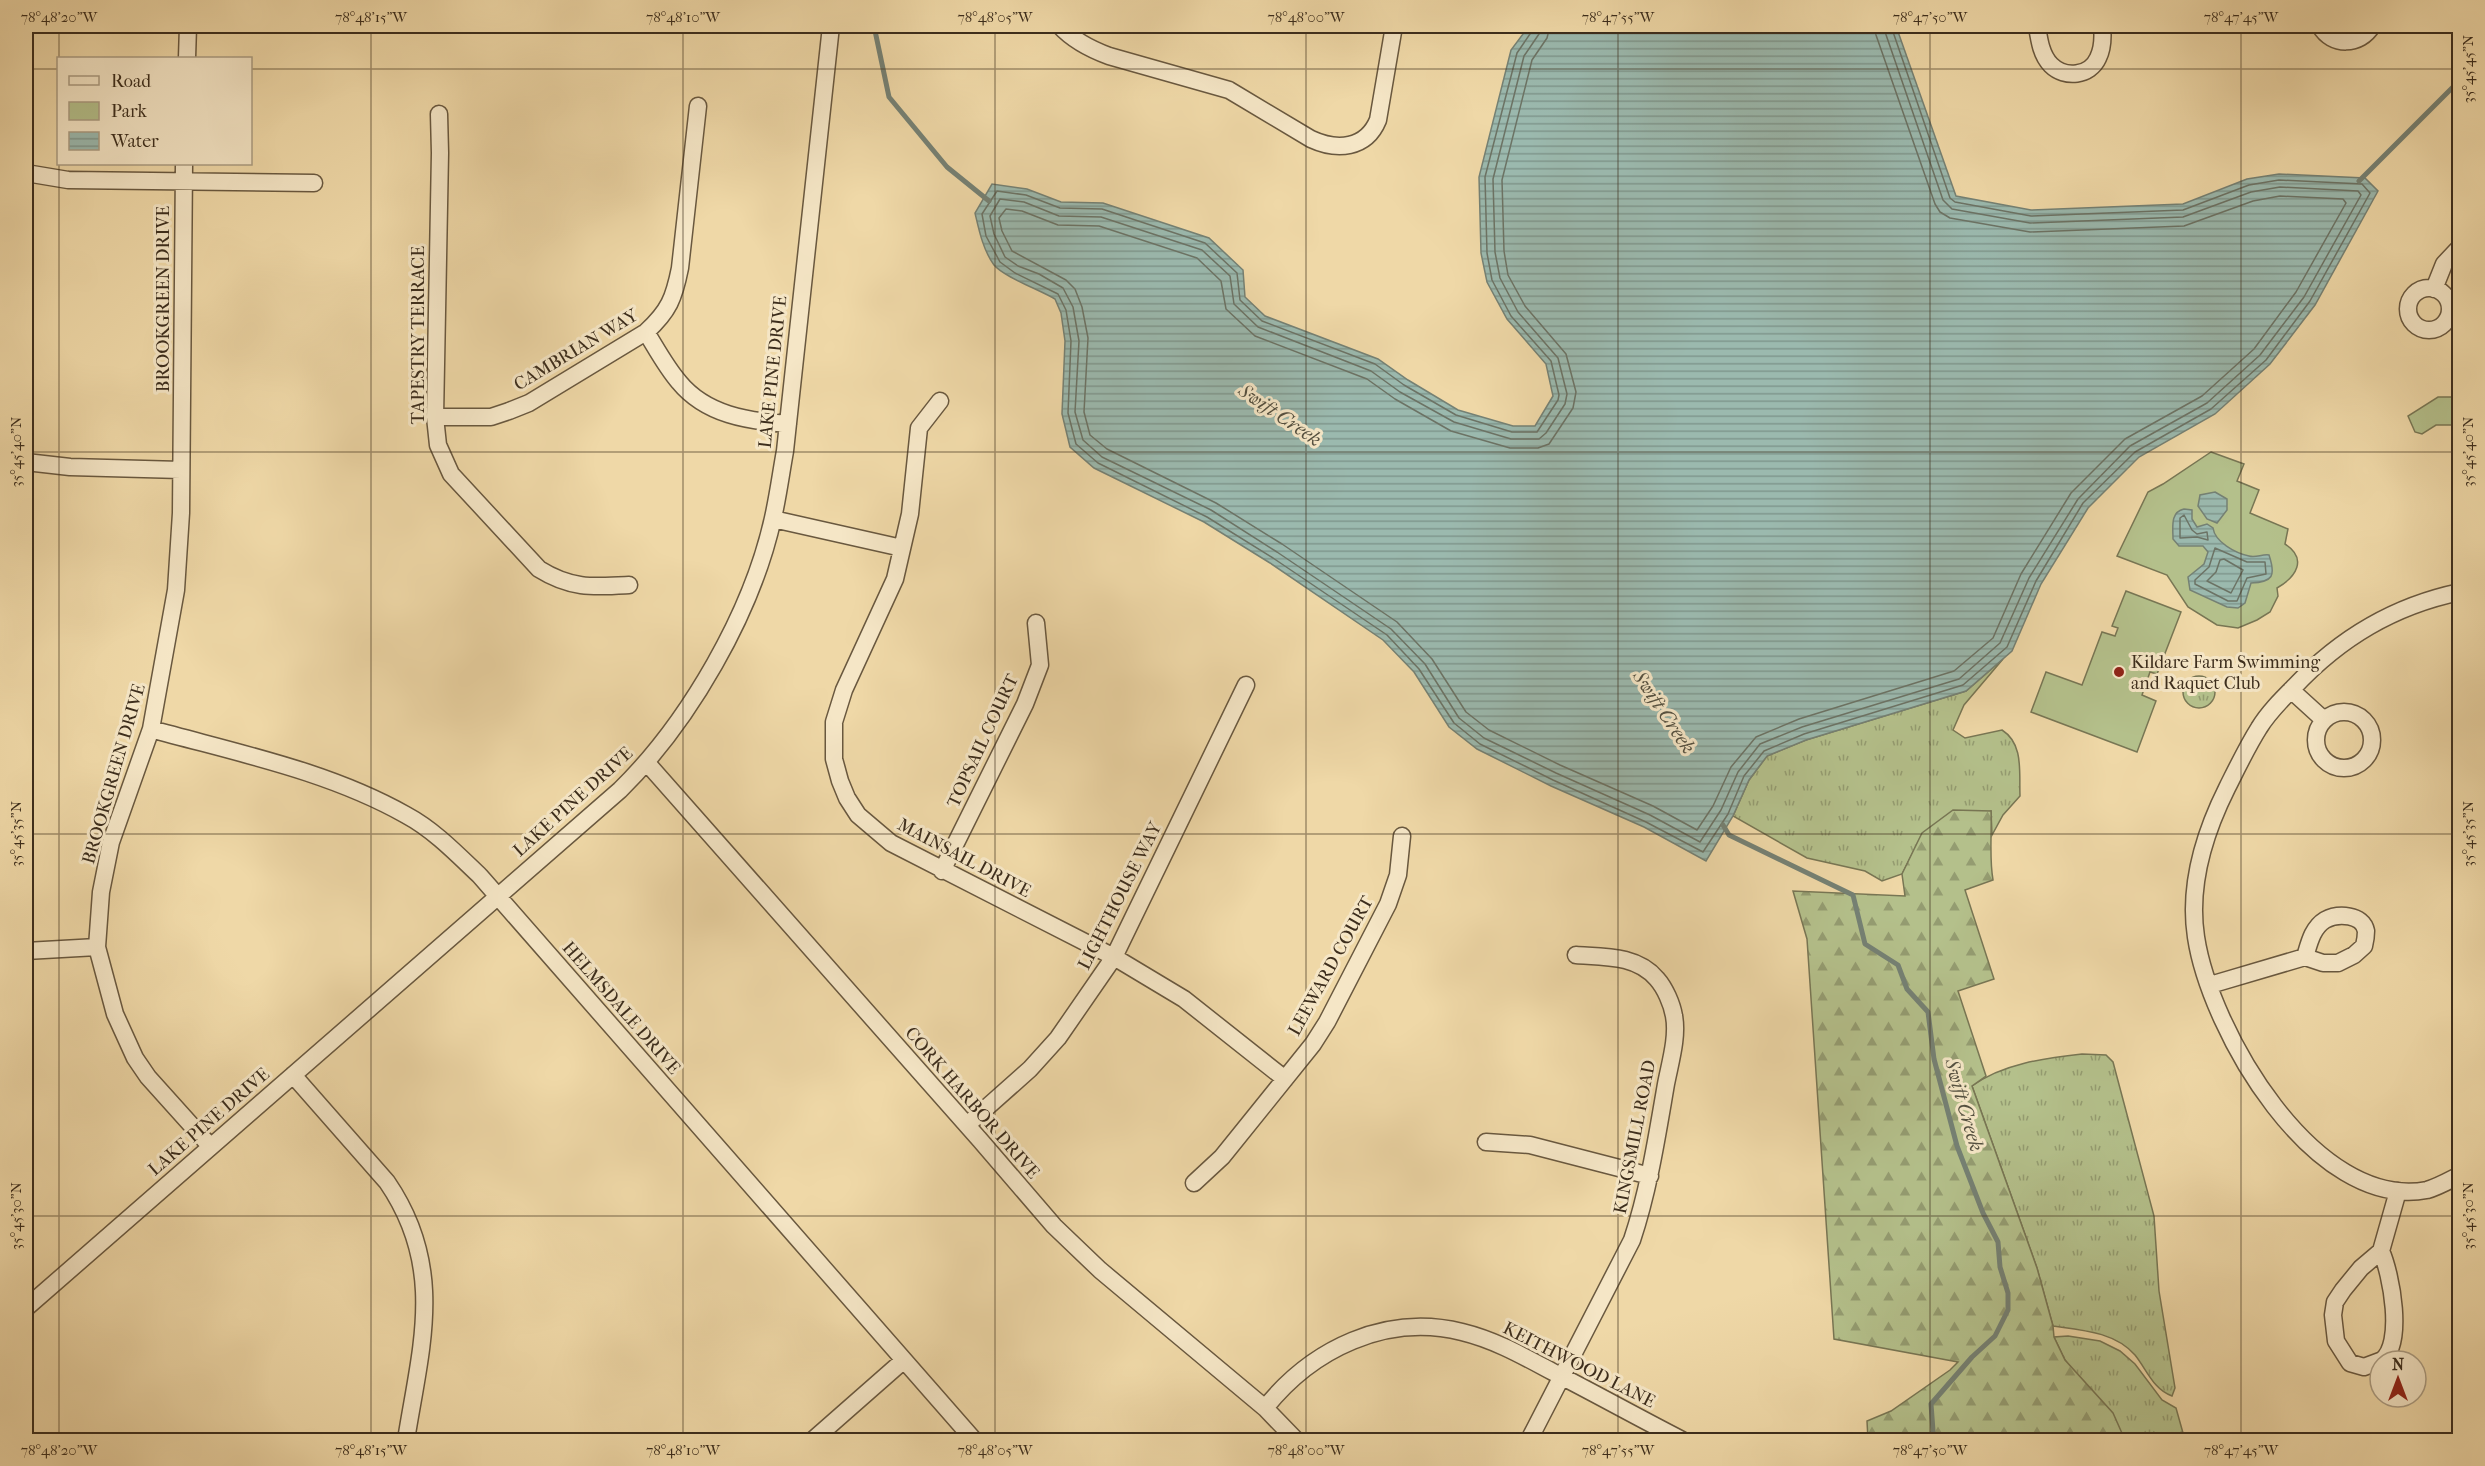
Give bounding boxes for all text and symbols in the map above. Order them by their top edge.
text: 78°48'20"W [21,8,98,26]
text: 78°48'15"W [335,8,408,26]
text: 78°48'10"W [646,8,721,26]
text: 78°48'05"W [957,8,1034,26]
text: 78°48'00"W [1268,8,1346,26]
text: 78°47'55"W [1582,8,1656,26]
text: 78°47'50"W [1893,8,1968,26]
text: 78°47'45"W [2204,8,2280,26]
text: 35°45'45"N [2459,34,2477,103]
legend [57,57,252,165]
text: Road [111,71,151,92]
text: Park [111,101,148,122]
text: Water [110,131,159,152]
street label: BROOKGREEN DRIVE [153,206,174,392]
street label: TAPESTRY TERRACE [408,246,429,424]
street label: LAKE PINE DRIVE [755,295,791,449]
street label: CAMBRIAN WAY [510,304,642,395]
water label: Swift Creek [1233,378,1326,451]
text: 35°45'40"N [7,416,25,487]
text: 35°45'40"N [2459,416,2477,487]
place label: Kildare Farm Swimming and Raquet Club [2131,652,2320,694]
water label: Swift Creek [1627,665,1700,758]
marker: Kildare Farm Swimming and Raquet Club [2112,665,2126,679]
street label: TOPSAIL COURT [943,670,1023,811]
street label: BROOKGREEN DRIVE [78,681,150,867]
street label: LAKE PINE DRIVE [509,743,637,861]
text: 35°45'35"N [7,800,25,867]
text: 35°45'35"N [2459,800,2477,867]
street label: MAINSAIL DRIVE [894,814,1034,902]
street label: LIGHTHOUSE WAY [1074,818,1167,973]
street label: LEEWARD COURT [1284,892,1379,1040]
street label: HELMSDALE DRIVE [558,937,684,1079]
street label: CORK HARBOR DRIVE [900,1023,1044,1183]
water label: Swift Creek [1940,1055,1988,1154]
street label: KINGSMILL ROAD [1610,1058,1660,1216]
street label: LAKE PINE DRIVE [144,1064,274,1180]
text: 35°45'30"N [7,1181,25,1250]
text: 35°45'30"N [2459,1181,2477,1250]
street label: KEITHWOOD LANE [1499,1318,1659,1413]
north arrow [2368,1349,2428,1409]
text: N [2392,1355,2405,1374]
text: 78°48'20"W [21,1441,98,1459]
text: 78°48'15"W [335,1441,408,1459]
text: 78°48'10"W [646,1441,721,1459]
text: 78°48'05"W [957,1441,1034,1459]
text: 78°48'00"W [1268,1441,1346,1459]
text: 78°47'55"W [1582,1441,1656,1459]
text: 78°47'50"W [1893,1441,1968,1459]
text: 78°47'45"W [2204,1441,2280,1459]

